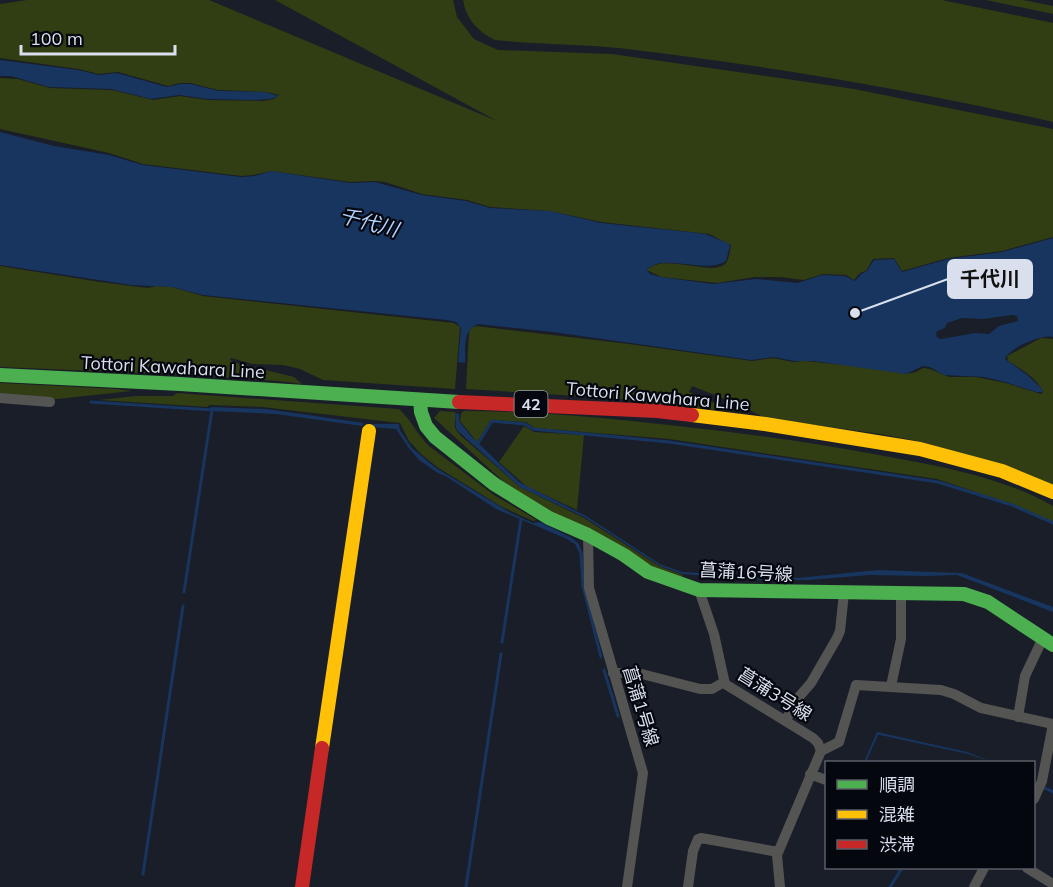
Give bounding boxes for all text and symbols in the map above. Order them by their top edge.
scale bar [21,18,176,56]
text: 100 m [30,27,83,50]
water label: 千代川 [337,202,403,242]
callout: 千代川 [948,260,1032,298]
text: 千代川 [960,266,1020,291]
street label: Tottori Kawahara Line [81,351,265,383]
street label: Tottori Kawahara Line [565,377,751,415]
road number: 42 [514,391,548,417]
street label: 菖蒲16号線 [699,558,793,586]
street label: 菖蒲3号線 [734,662,816,726]
street label: 菖蒲1号線 [618,663,664,749]
legend [825,761,1035,869]
text: 順調 [879,773,915,796]
text: 混雑 [879,803,915,826]
text: 渋滞 [879,833,915,856]

